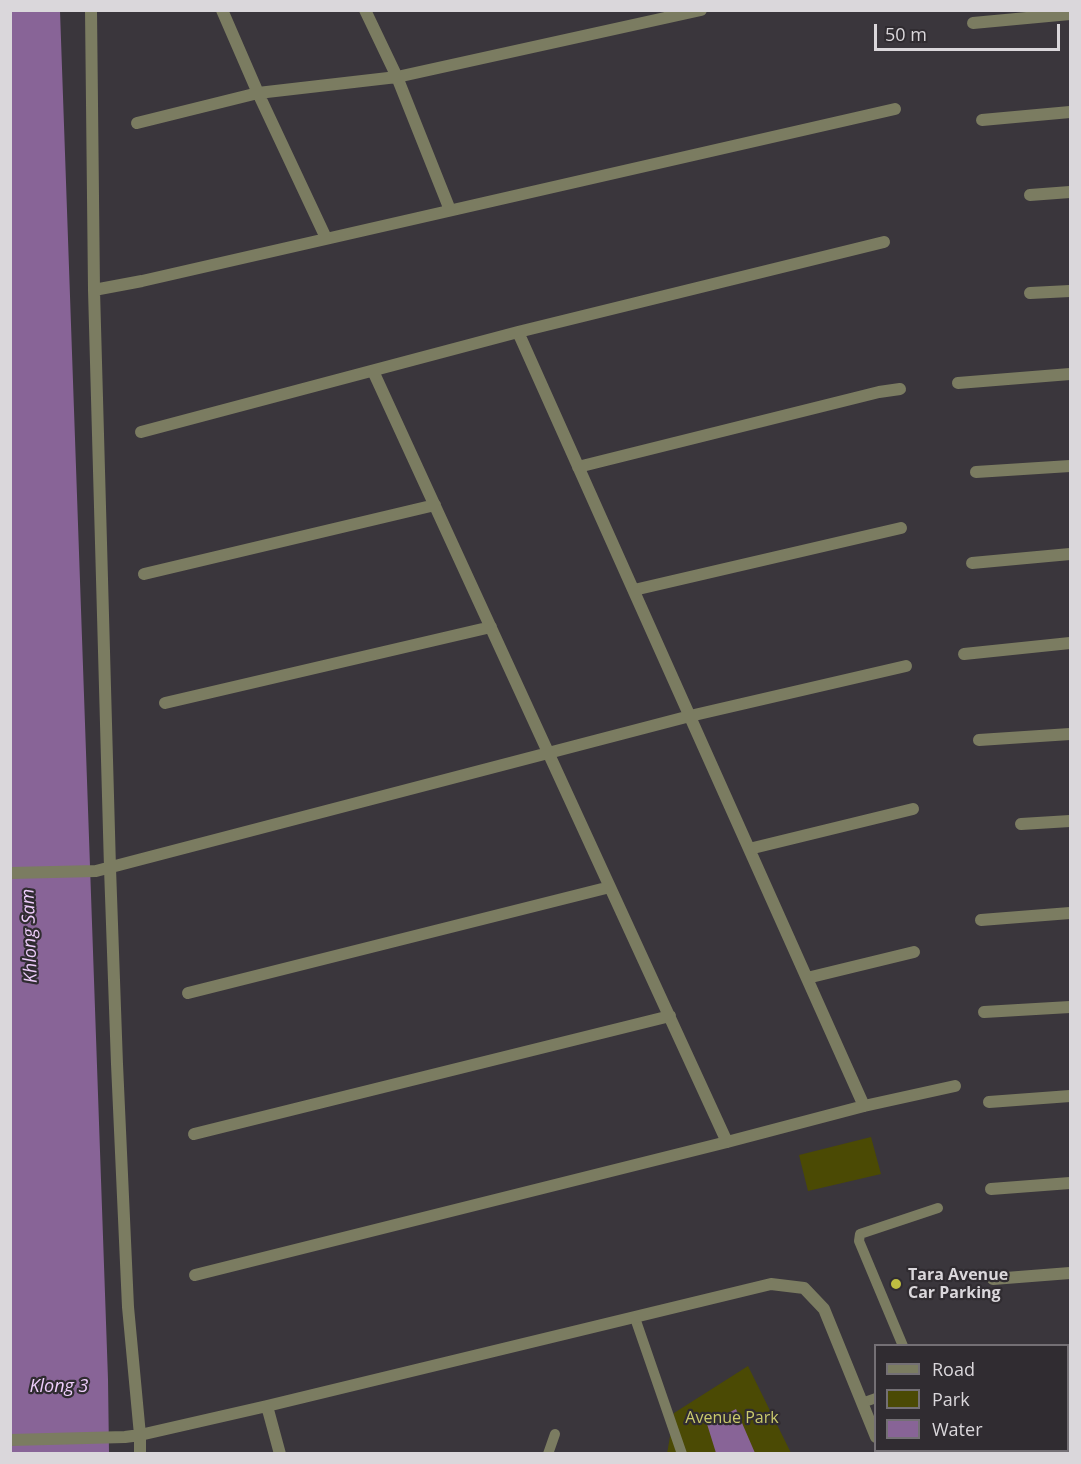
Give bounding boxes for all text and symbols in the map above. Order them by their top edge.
scale bar [877,12,1063,50]
text: 50 m [885,22,927,46]
water label: Khlong Sam [18,888,42,984]
place label: Tara Avenue Car Parking [908,1265,1008,1303]
marker: Tara Avenue Car Parking [889,1277,903,1291]
legend [874,1344,1069,1452]
text: Road [932,1357,975,1381]
water label: Klong 3 [29,1376,89,1398]
text: Park [932,1387,970,1411]
park label: Avenue Park [685,1408,779,1428]
text: Water [932,1417,983,1441]

